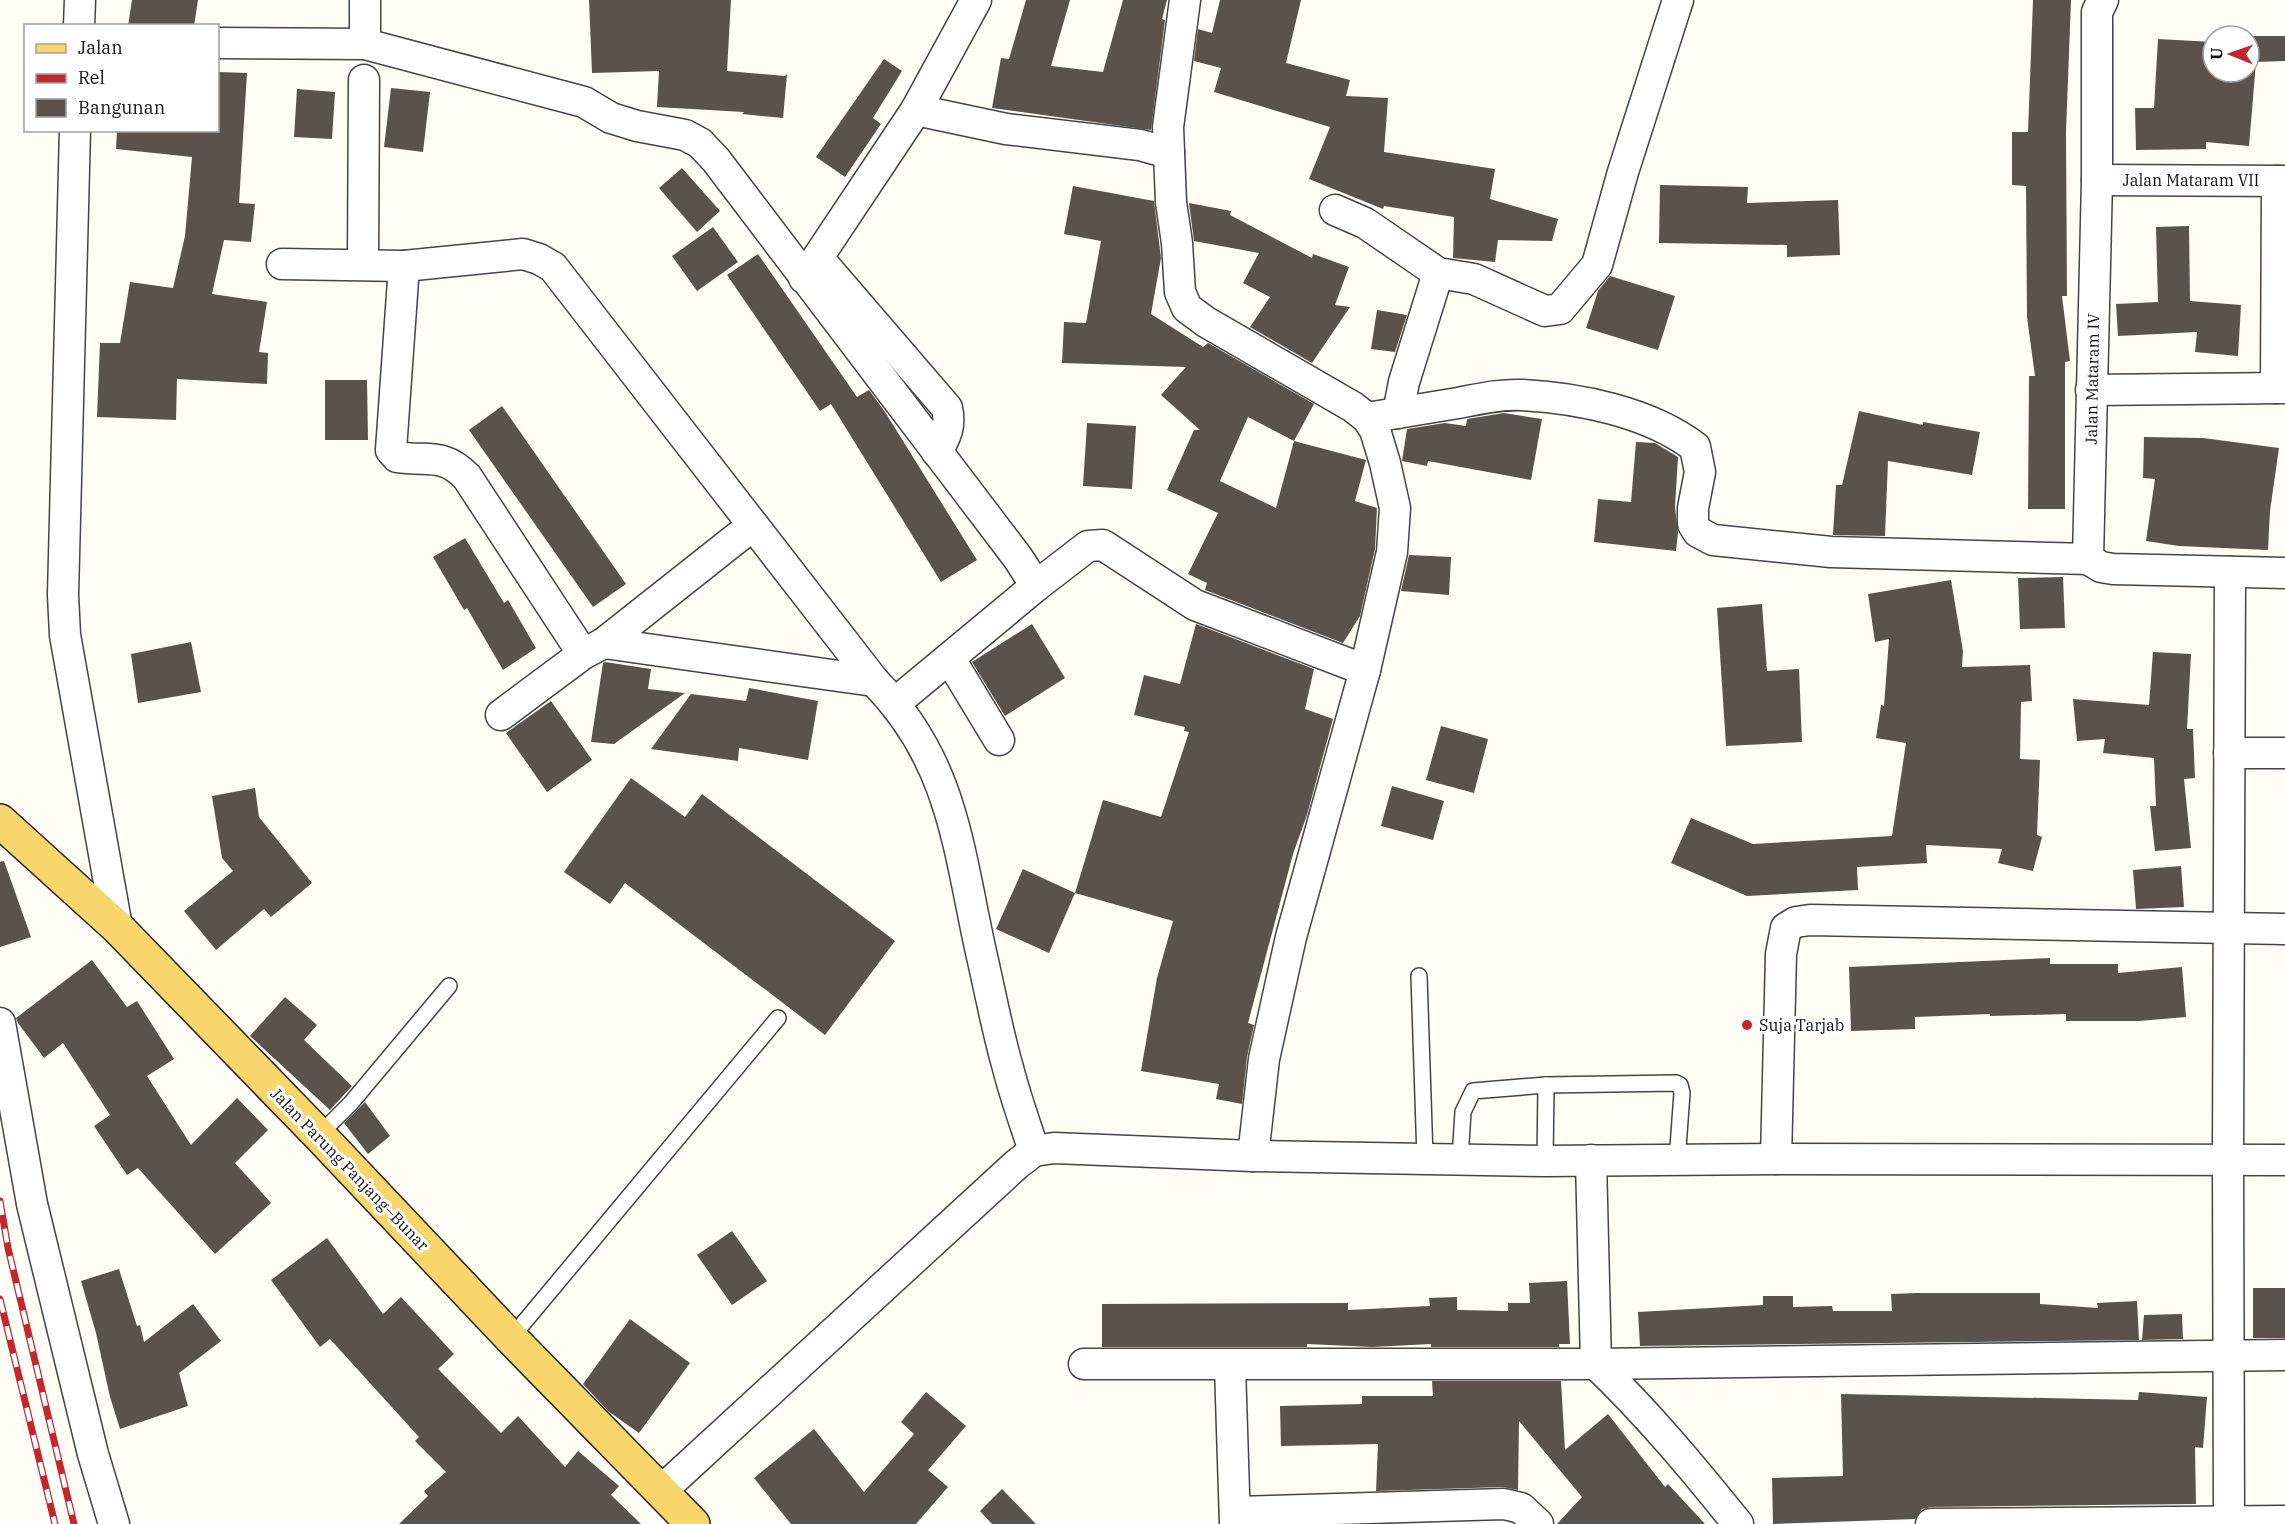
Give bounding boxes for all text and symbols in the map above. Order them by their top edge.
legend [24,24,219,132]
north arrow [2201,24,2261,84]
text: Jalan [78,36,123,59]
text: U [2206,47,2226,60]
text: Rel [78,66,105,89]
text: Bangunan [78,96,165,119]
street label: Jalan Mataram VII [2123,170,2259,190]
street label: Jalan Mataram IV [2081,313,2103,445]
place label: Suja Tarjab [1759,1015,1844,1035]
marker: Suja Tarjab [1740,1018,1754,1032]
street label: Jalan Parung Panjang–Bunar [267,1083,433,1255]

